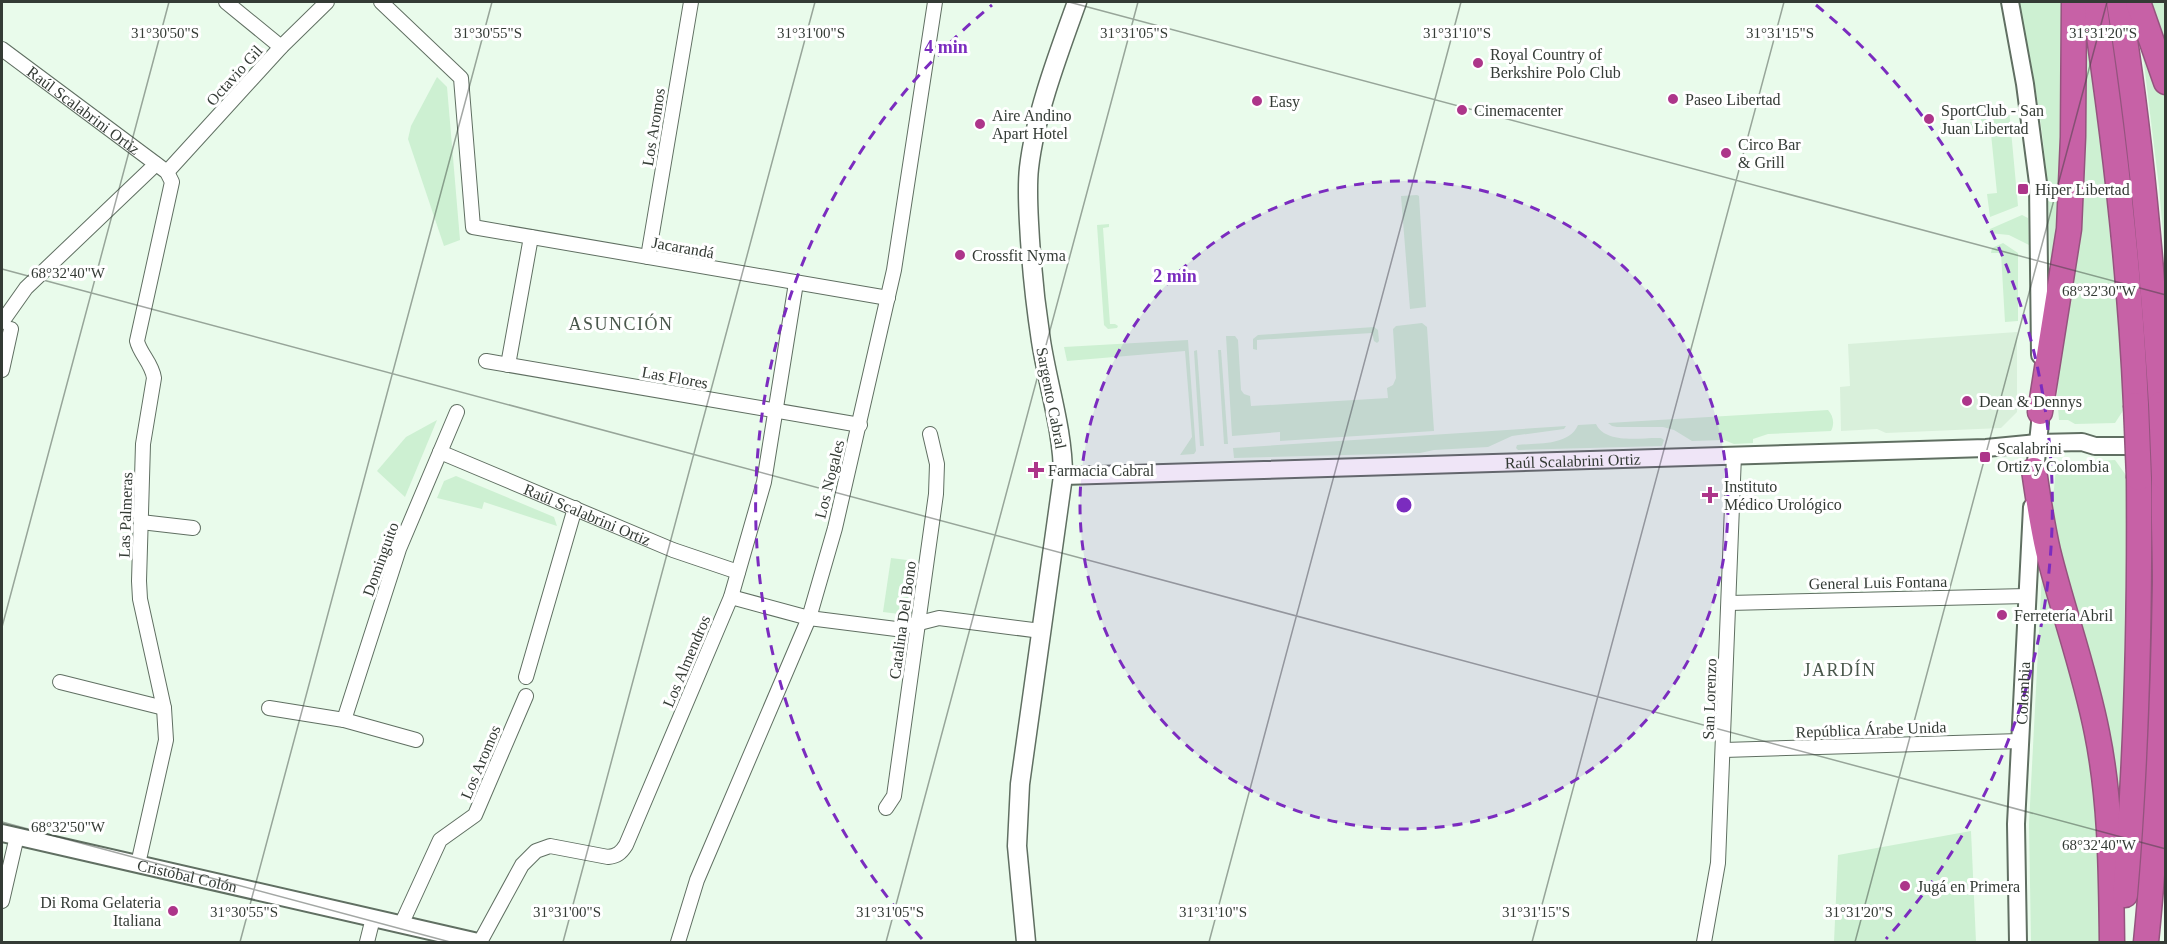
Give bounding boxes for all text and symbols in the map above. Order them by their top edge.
text: 31°30'50"S [131,25,199,41]
text: 31°30'55"S [454,25,522,41]
text: 31°31'00"S [777,25,845,41]
text: 31°31'05"S [1100,25,1168,41]
text: 31°31'10"S [1423,25,1491,41]
text: 31°31'15"S [1746,25,1814,41]
text: 31°31'20"S [2069,25,2137,41]
text: 4 min [924,37,968,57]
street label: Octavio Gil [203,41,266,109]
place label: Royal Country of Berkshire Polo Club [1490,46,1621,81]
marker: Royal Country of Berkshire Polo Club [1471,56,1485,70]
street label: Raúl Scalabrini Ortiz [24,63,143,158]
street label: Los Aromos [639,87,668,167]
place label: Paseo Libertad [1685,91,1781,108]
marker: Paseo Libertad [1666,92,1680,106]
place label: Easy [1269,93,1300,111]
marker: Easy [1250,94,1264,108]
place label: Cinemacenter [1474,102,1564,119]
place label: SportClub - San Juan Libertad [1941,102,2044,137]
marker: Cinemacenter [1455,103,1469,117]
place label: Aire Andino Apart Hotel [992,107,1072,143]
marker: SportClub - San Juan Libertad [1922,112,1936,126]
marker: Aire Andino Apart Hotel [973,117,987,131]
place label: Circo Bar & Grill [1738,136,1801,171]
marker: Circo Bar & Grill [1719,146,1733,160]
place label: Hiper Libertad [2035,181,2130,199]
marker: Hiper Libertad [2016,182,2030,196]
street label: Jacarandá [650,234,715,261]
place label: Crossfit Nyma [972,247,1066,265]
marker: Crossfit Nyma [953,248,967,262]
text: 68°32'40"W [31,265,106,281]
text: 2 min [1153,266,1197,286]
text: 68°32'30"W [2062,283,2137,299]
district label: ASUNCIÓN [568,313,674,334]
street label: Sargento Cabral [1032,346,1070,451]
street label: Las Flores [640,363,709,392]
place label: Dean & Dennys [1979,393,2082,411]
marker: Dean & Dennys [1960,394,1974,408]
street label: Los Nogales [812,438,848,520]
place label: Scalabrini Ortiz y Colombia [1997,440,2109,476]
street label: Raúl Scalabrini Ortiz [1505,450,1641,472]
marker: Scalabrini Ortiz y Colombia [1978,450,1992,464]
place label: Farmacia Cabral [1048,462,1155,479]
marker: Farmacia Cabral [1029,463,1043,477]
street label: Las Palmeras [116,472,135,558]
place label: Instituto Médico Urológico [1724,478,1842,514]
street label: Raúl Scalabrini Ortiz [521,480,653,549]
marker: Instituto Médico Urológico [1701,486,1719,504]
centre of rings [1394,495,1414,515]
street label: Dominguito [359,520,403,599]
street label: Catalina Del Bono [886,560,919,680]
street label: General Luis Fontana [1809,573,1947,592]
place label: Ferretería Abril [2014,607,2114,624]
marker: Ferretería Abril [1995,608,2009,622]
street label: Los Almendros [659,613,713,710]
street label: San Lorenzo [1700,658,1719,740]
district label: JARDÍN [1803,659,1877,680]
street label: Colombia [2013,661,2033,725]
street label: República Árabe Unida [1795,717,1947,742]
street label: Los Aromos [457,723,504,802]
text: 68°32'50"W [31,819,106,835]
text: 68°32'40"W [2062,837,2137,853]
street label: Cristóbal Colón [136,856,239,896]
place label: Jugá en Primera [1917,878,2020,896]
marker: Jugá en Primera [1898,879,1912,893]
place label: Di Roma Gelateria Italiana [40,894,161,929]
marker: Di Roma Gelateria Italiana [166,904,180,918]
text: 31°30'55"S [210,904,278,920]
text: 31°31'00"S [533,904,601,920]
text: 31°31'05"S [856,904,924,920]
text: 31°31'10"S [1179,904,1247,920]
text: 31°31'15"S [1502,904,1570,920]
text: 31°31'20"S [1825,904,1893,920]

